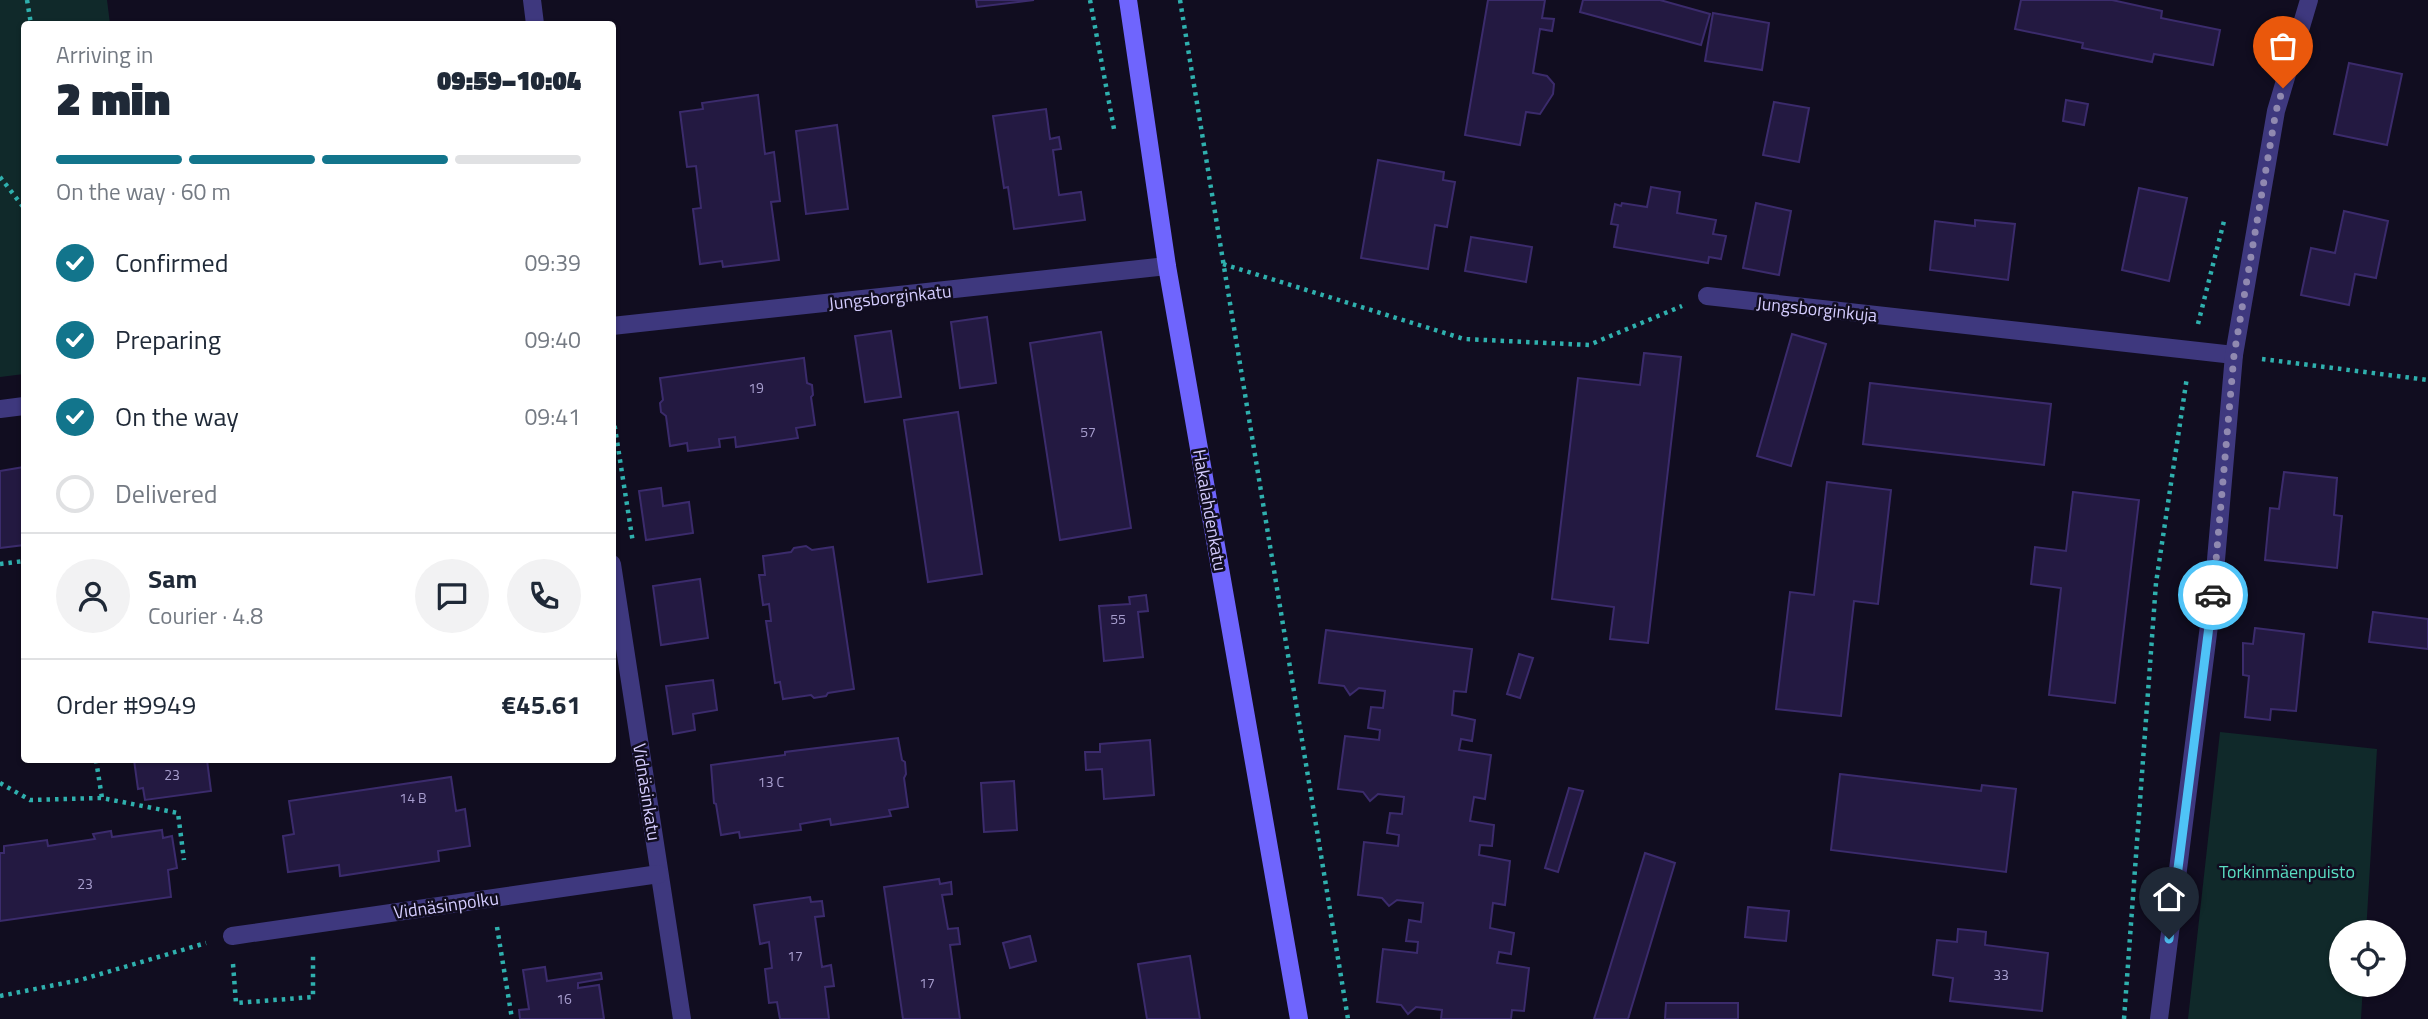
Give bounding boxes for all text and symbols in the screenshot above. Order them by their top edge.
pin [2253,16,2313,88]
icon: bag [2264,27,2302,65]
text: Arriving in [56,37,153,72]
text: 09:59–10:04 [437,61,581,100]
text: 2 min [56,63,170,133]
text: On the way · 60 m [56,174,231,209]
text: Confirmed [115,243,229,282]
icon: check [56,244,94,282]
text: 09:39 [524,245,581,280]
street label: Jungsborginkatu [827,277,953,317]
street label: Jungsborginkuja [1755,289,1879,329]
text: Preparing [115,320,221,359]
icon: check [56,321,94,359]
text: 09:40 [524,322,581,357]
house number: 19 [748,377,764,398]
text: On the way [115,397,239,436]
icon: check [56,398,94,436]
text: 09:41 [524,399,581,434]
house number: 57 [1080,421,1096,442]
street label: Hakalahdenkatu [1186,447,1234,573]
text: Delivered [115,474,218,513]
button: person [56,559,130,633]
text: Sam [148,559,197,598]
button: chat [415,559,489,633]
button: phone [507,559,581,633]
courier [2178,560,2248,630]
icon: car [2194,576,2232,614]
text: Courier · 4.8 [148,598,263,633]
house number: 55 [1110,608,1126,629]
text: Order #9949 [56,685,196,724]
text: €45.61 [502,685,581,724]
street label: Vidnäsinkatu [626,741,668,843]
house number: 23 [164,764,180,785]
house number: 13 C [758,771,785,792]
house number: 14 B [399,787,427,808]
park label: Torkinmäenpuisto [2219,858,2355,885]
pin [2139,867,2199,939]
house number: 23 [77,873,93,894]
icon: home [2150,878,2188,916]
street label: Vidnäsinpolku [392,884,500,926]
map controls [2329,920,2406,997]
button: locate [2329,920,2406,997]
house number: 17 [787,945,803,966]
house number: 33 [1993,964,2009,985]
house number: 17 [919,972,935,993]
house number: 16 [556,988,572,1009]

